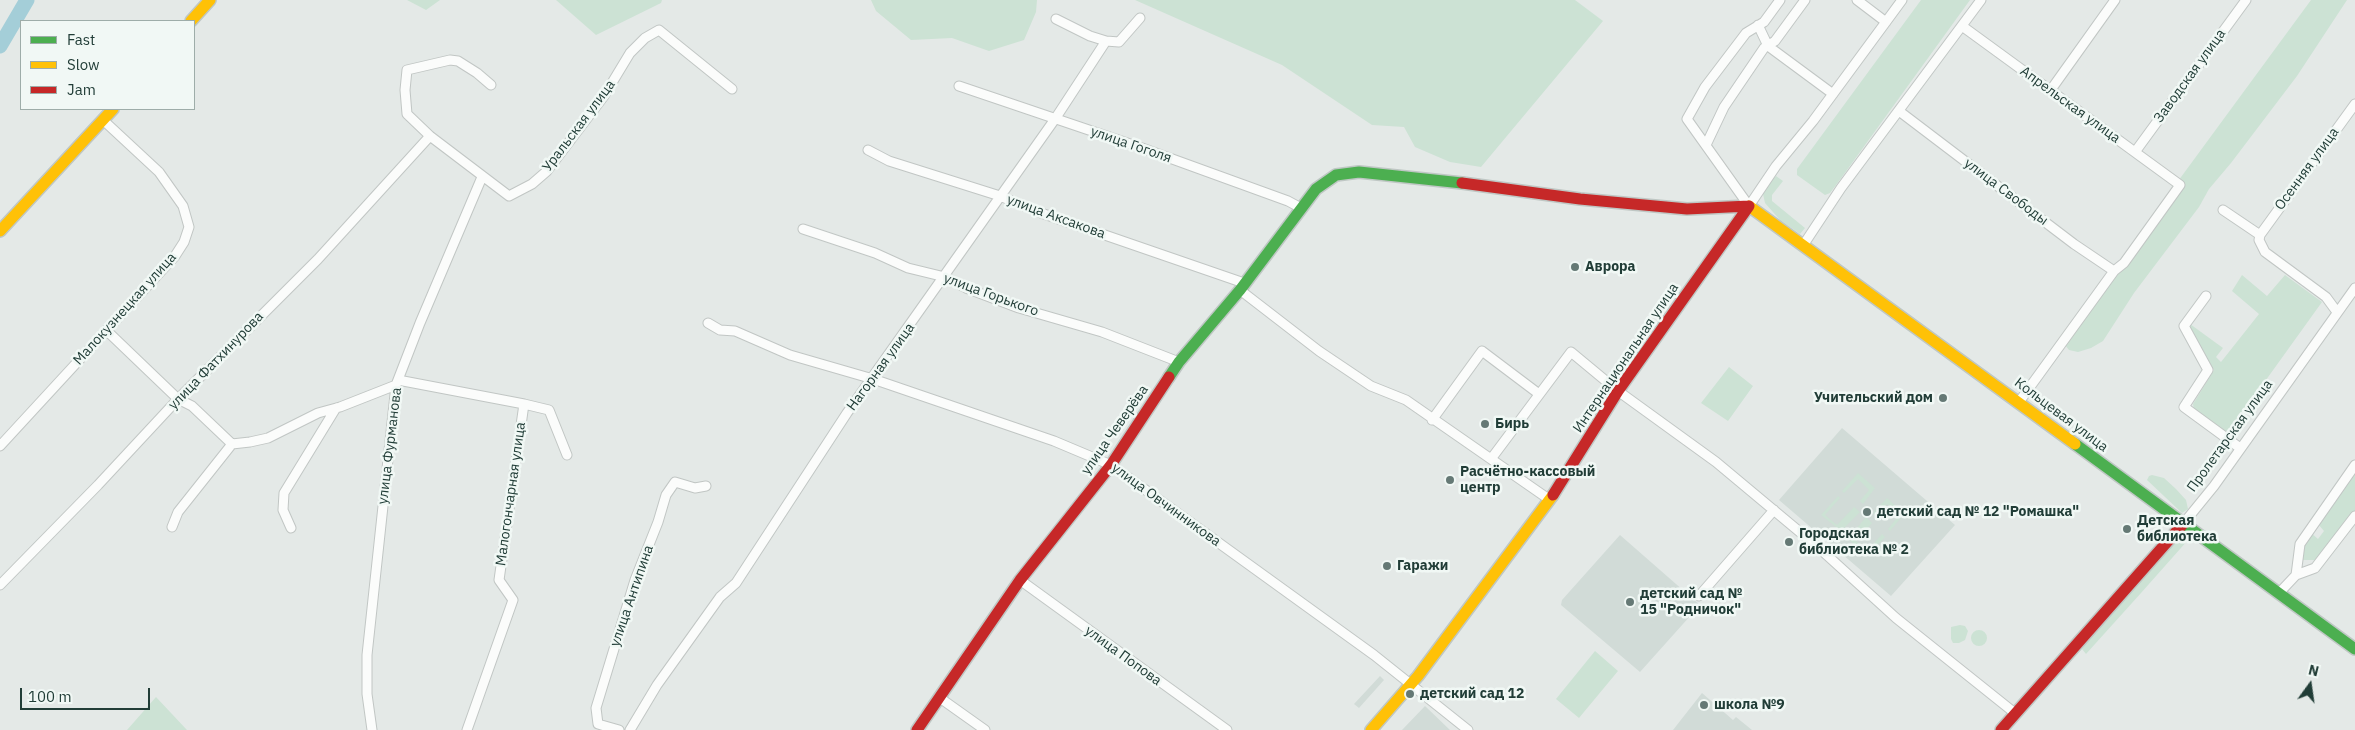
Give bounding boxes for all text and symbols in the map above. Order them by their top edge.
legend [20,20,195,110]
street label: Заводская улица [2150,26,2230,126]
text: Fast [67,30,95,49]
text: Slow [67,55,100,74]
street label: Апрельская улица [2017,63,2123,147]
street label: Уральская улица [539,77,619,175]
text: Jam [67,80,96,99]
street label: улица Гоголя [1088,123,1174,167]
street label: Осенняя улица [2271,124,2343,214]
street label: улица Свободы [1961,155,2051,229]
street label: улица Аксакова [1004,191,1108,243]
street label: Малокузнецкая улица [70,249,180,369]
place label: Аврора [1585,259,1636,275]
marker: Аврора [1569,261,1581,273]
street label: улица Горького [941,270,1041,320]
street label: Интернациональная улица [1570,280,1682,436]
street label: улица Фатхинурова [165,309,267,413]
street label: Нагорная улица [844,320,918,414]
street label: Кольцевая улица [2011,374,2111,456]
street label: Пролетарская улица [2184,377,2276,495]
street label: улица Чеверёва [1078,382,1152,478]
street label: улица Фурманова [375,387,405,505]
place label: Учительский дом [1814,390,1933,406]
marker: Учительский дом [1937,392,1949,404]
place label: Бирь [1495,416,1529,432]
marker: Бирь [1479,418,1491,430]
street label: Малогончарная улица [493,421,529,567]
street label: улица Овчинникова [1108,460,1224,550]
place label: Расчётно-кассовый центр [1460,464,1595,497]
marker: Расчётно-кассовый центр [1444,474,1456,486]
place label: детский сад № 12 "Ромашка" [1877,504,2079,520]
marker: детский сад № 12 "Ромашка" [1861,506,1873,518]
place label: Детская библиотека [2137,513,2217,546]
marker: Детская библиотека [2121,523,2133,535]
place label: Городская библиотека № 2 [1799,526,1909,558]
marker: Городская библиотека № 2 [1783,536,1795,548]
street label: улица Антипина [607,543,657,649]
place label: Гаражи [1397,558,1448,574]
marker: Гаражи [1381,560,1393,572]
place label: детский сад № 15 "Родничок" [1640,586,1742,618]
marker: детский сад № 15 "Родничок" [1624,596,1636,608]
street label: улица Попова [1081,623,1165,689]
north arrow [2285,660,2335,710]
text: N [2307,660,2321,680]
scale bar [22,678,152,710]
place label: детский сад 12 [1420,686,1524,702]
text: 100 m [28,687,72,706]
marker: детский сад 12 [1404,688,1416,700]
place label: школа №9 [1714,697,1785,713]
marker: школа №9 [1698,699,1710,711]

